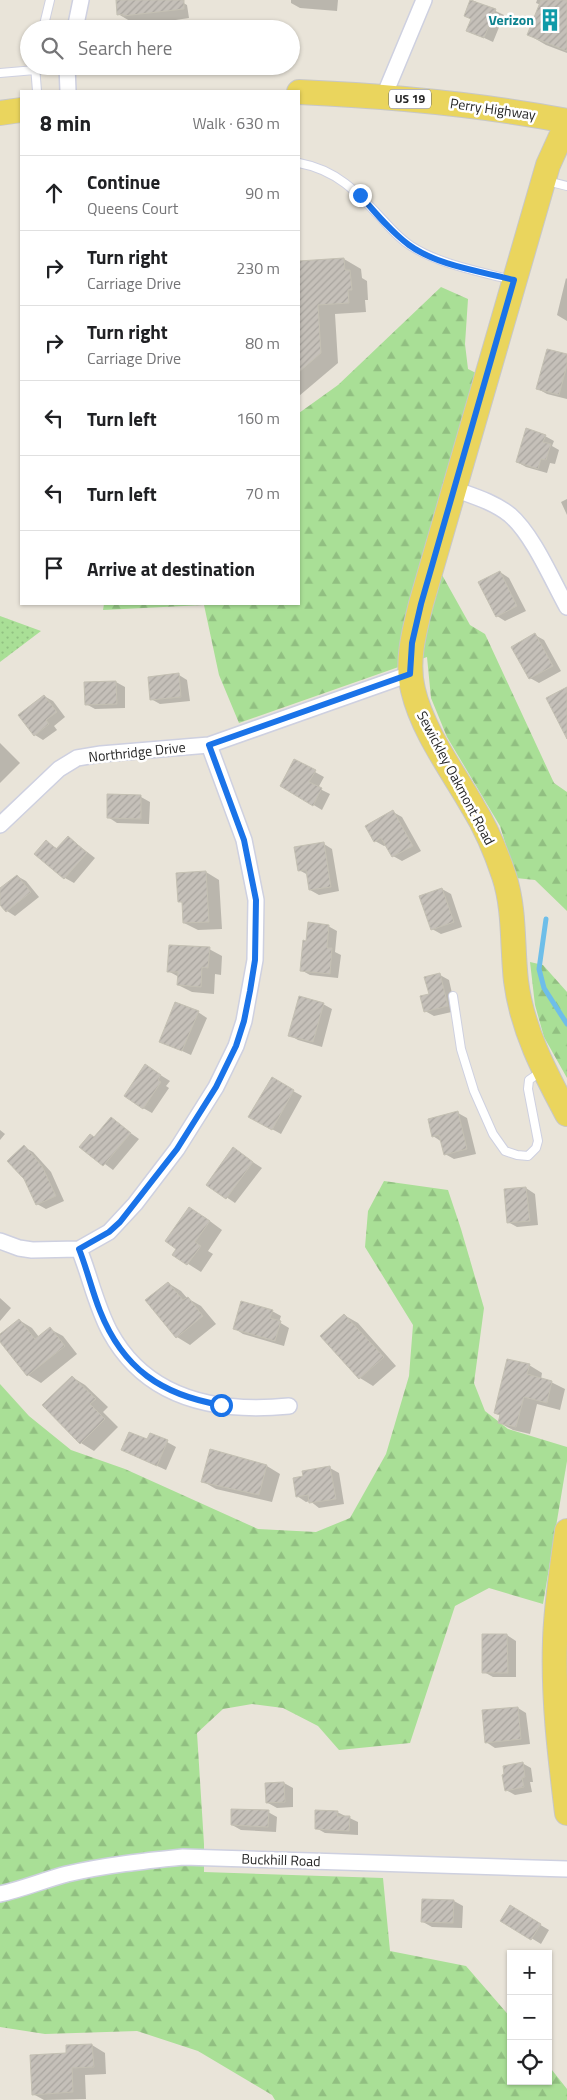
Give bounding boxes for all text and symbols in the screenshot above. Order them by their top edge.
building icon: Verizon [537,7,563,33]
place label: Verizon [488,9,534,30]
search box [20,20,300,75]
text: Search here [78,33,172,62]
icon: search [38,34,66,62]
road number: US 19 [389,90,431,108]
street label: Perry Highway [449,92,538,125]
text: 8 min [40,107,91,139]
text: Walk · 630 m [192,111,280,135]
text: Continue [87,167,160,196]
icon: ahead [40,179,68,207]
text: 90 m [245,181,280,205]
route end [349,184,372,207]
text: Queens Court [87,196,178,220]
text: Turn right [87,242,168,271]
icon: right [40,254,68,282]
text: 230 m [236,256,280,280]
text: Carriage Drive [87,271,181,295]
text: Turn right [87,317,168,346]
icon: right [40,329,68,357]
text: 80 m [245,331,280,355]
text: Carriage Drive [87,346,181,370]
icon: left [40,404,68,432]
text: Turn left [87,404,157,433]
text: 160 m [236,406,280,430]
icon: left [40,479,68,507]
text: Turn left [87,479,157,508]
text: 70 m [245,481,280,505]
icon: arrive [40,554,68,582]
text: Arrive at destination [87,554,255,583]
street label: Sewickley Oakmont Road [412,707,501,848]
street label: Northridge Drive [87,736,186,767]
route start [210,1394,233,1417]
street label: Buckhill Road [241,1848,321,1871]
map controls [507,1950,552,2085]
button: + [507,1950,552,1995]
button: − [507,1995,552,2040]
button: locate [507,2040,552,2085]

